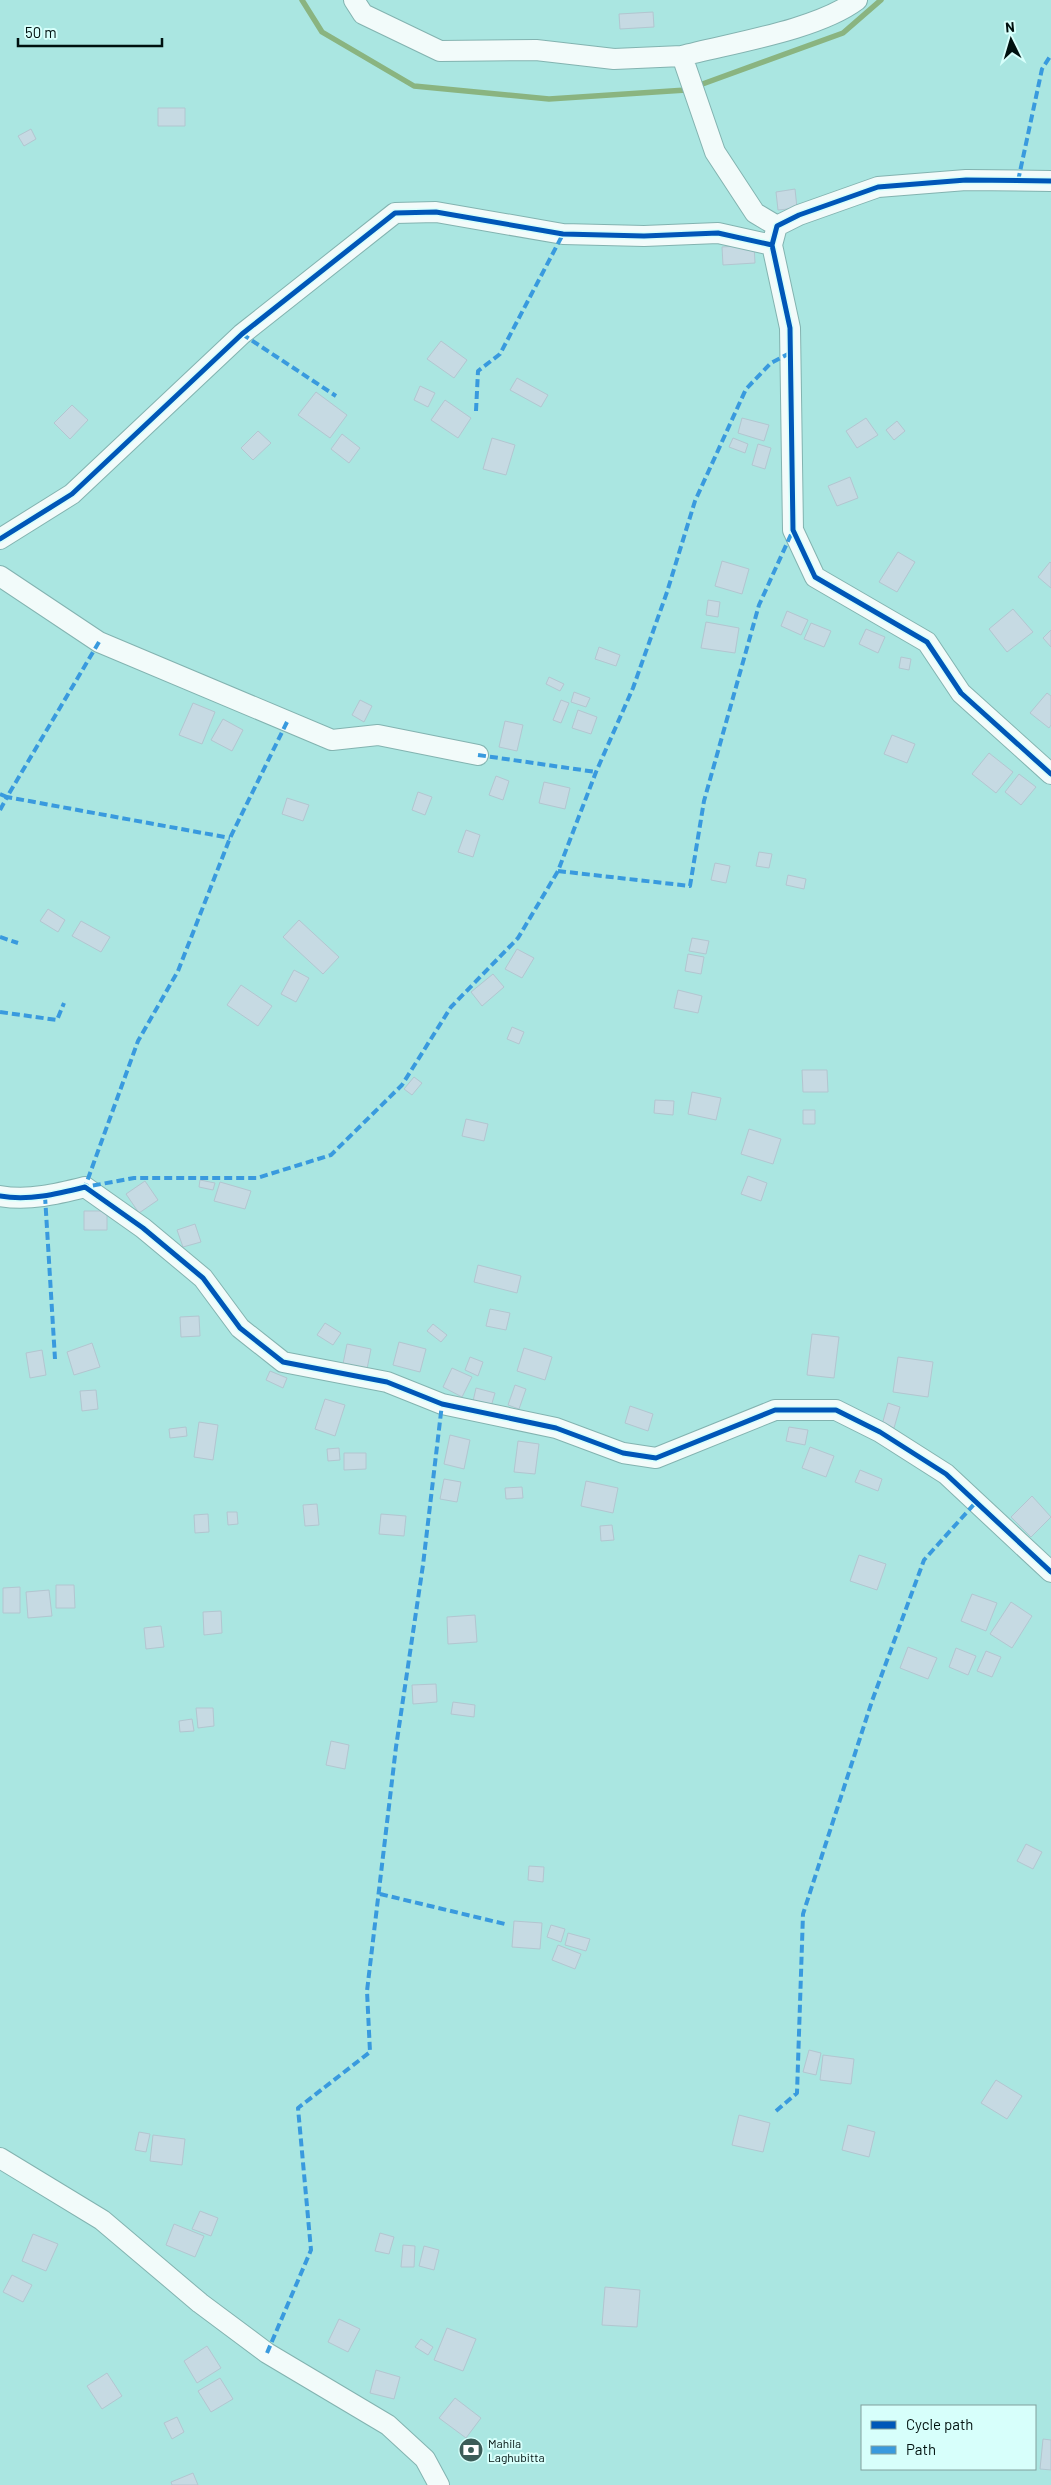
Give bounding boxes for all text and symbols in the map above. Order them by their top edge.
scale bar [18,15,161,47]
north arrow [986,15,1036,65]
text: N [1004,18,1015,35]
text: 50 m [25,23,57,41]
legend [861,2405,1036,2470]
text: Cycle path [906,2415,973,2433]
place label: Mahila Laghubitta [488,2436,545,2464]
bank icon: Mahila Laghubitta [458,2437,484,2463]
text: Path [906,2440,936,2458]

